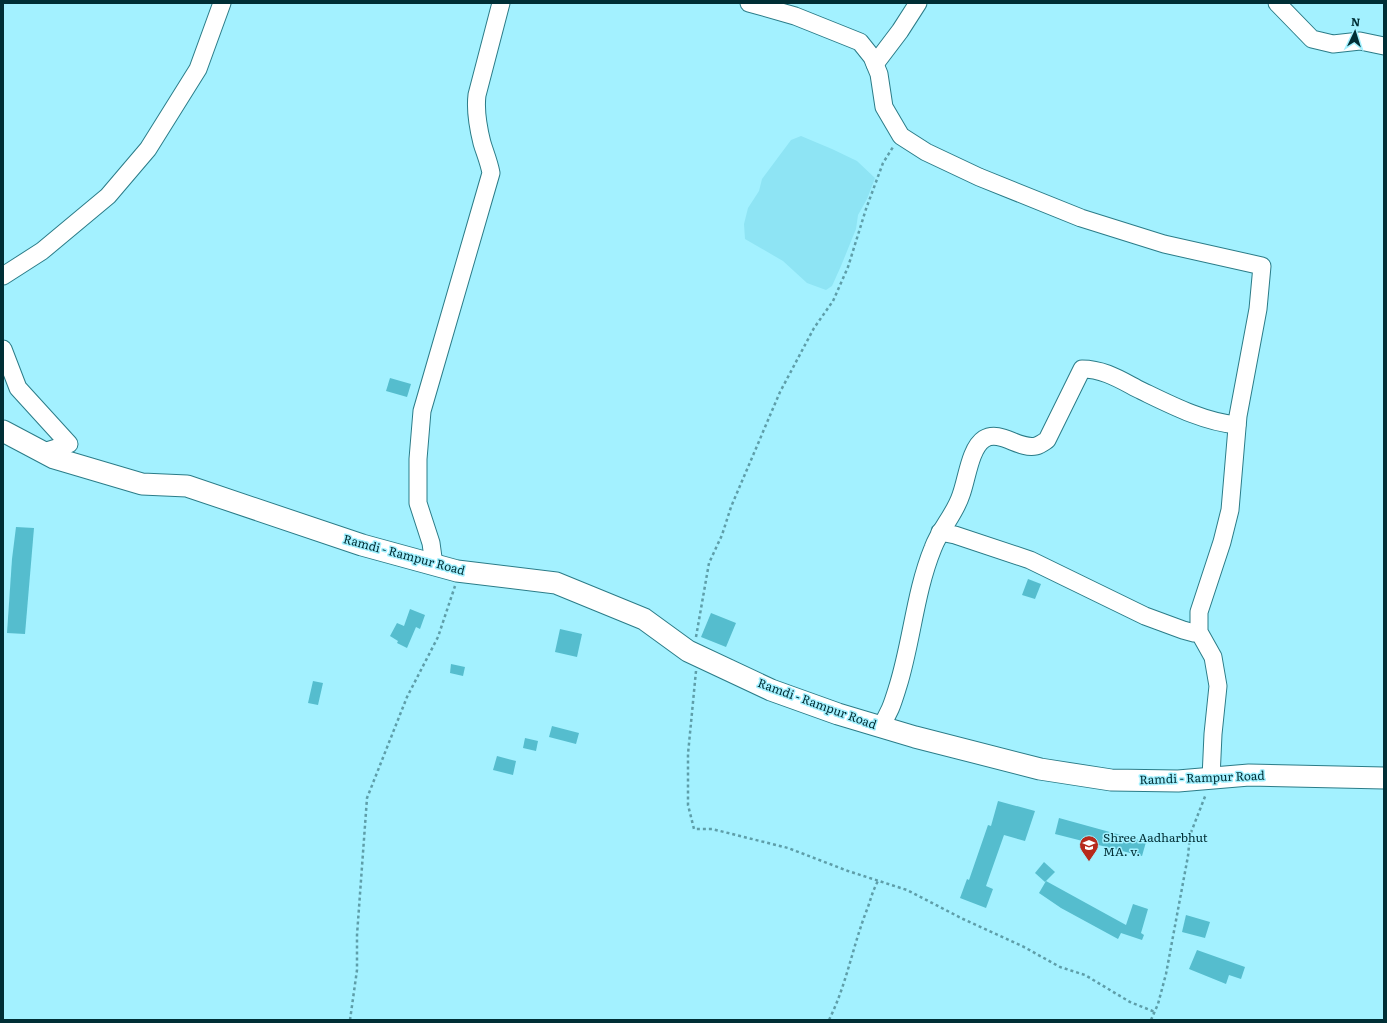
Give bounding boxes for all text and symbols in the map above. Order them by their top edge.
north arrow [1335,12,1375,52]
text: N [1351,13,1361,29]
street label: Ramdi - Rampur Road [341,529,468,579]
street label: Ramdi - Rampur Road [755,673,880,733]
street label: Ramdi - Rampur Road [1139,766,1266,788]
place label: Shree Aadharbhut MA. v. [1103,828,1208,860]
school or university icon: Shree Aadharbhut MA. v. [1078,834,1100,862]

